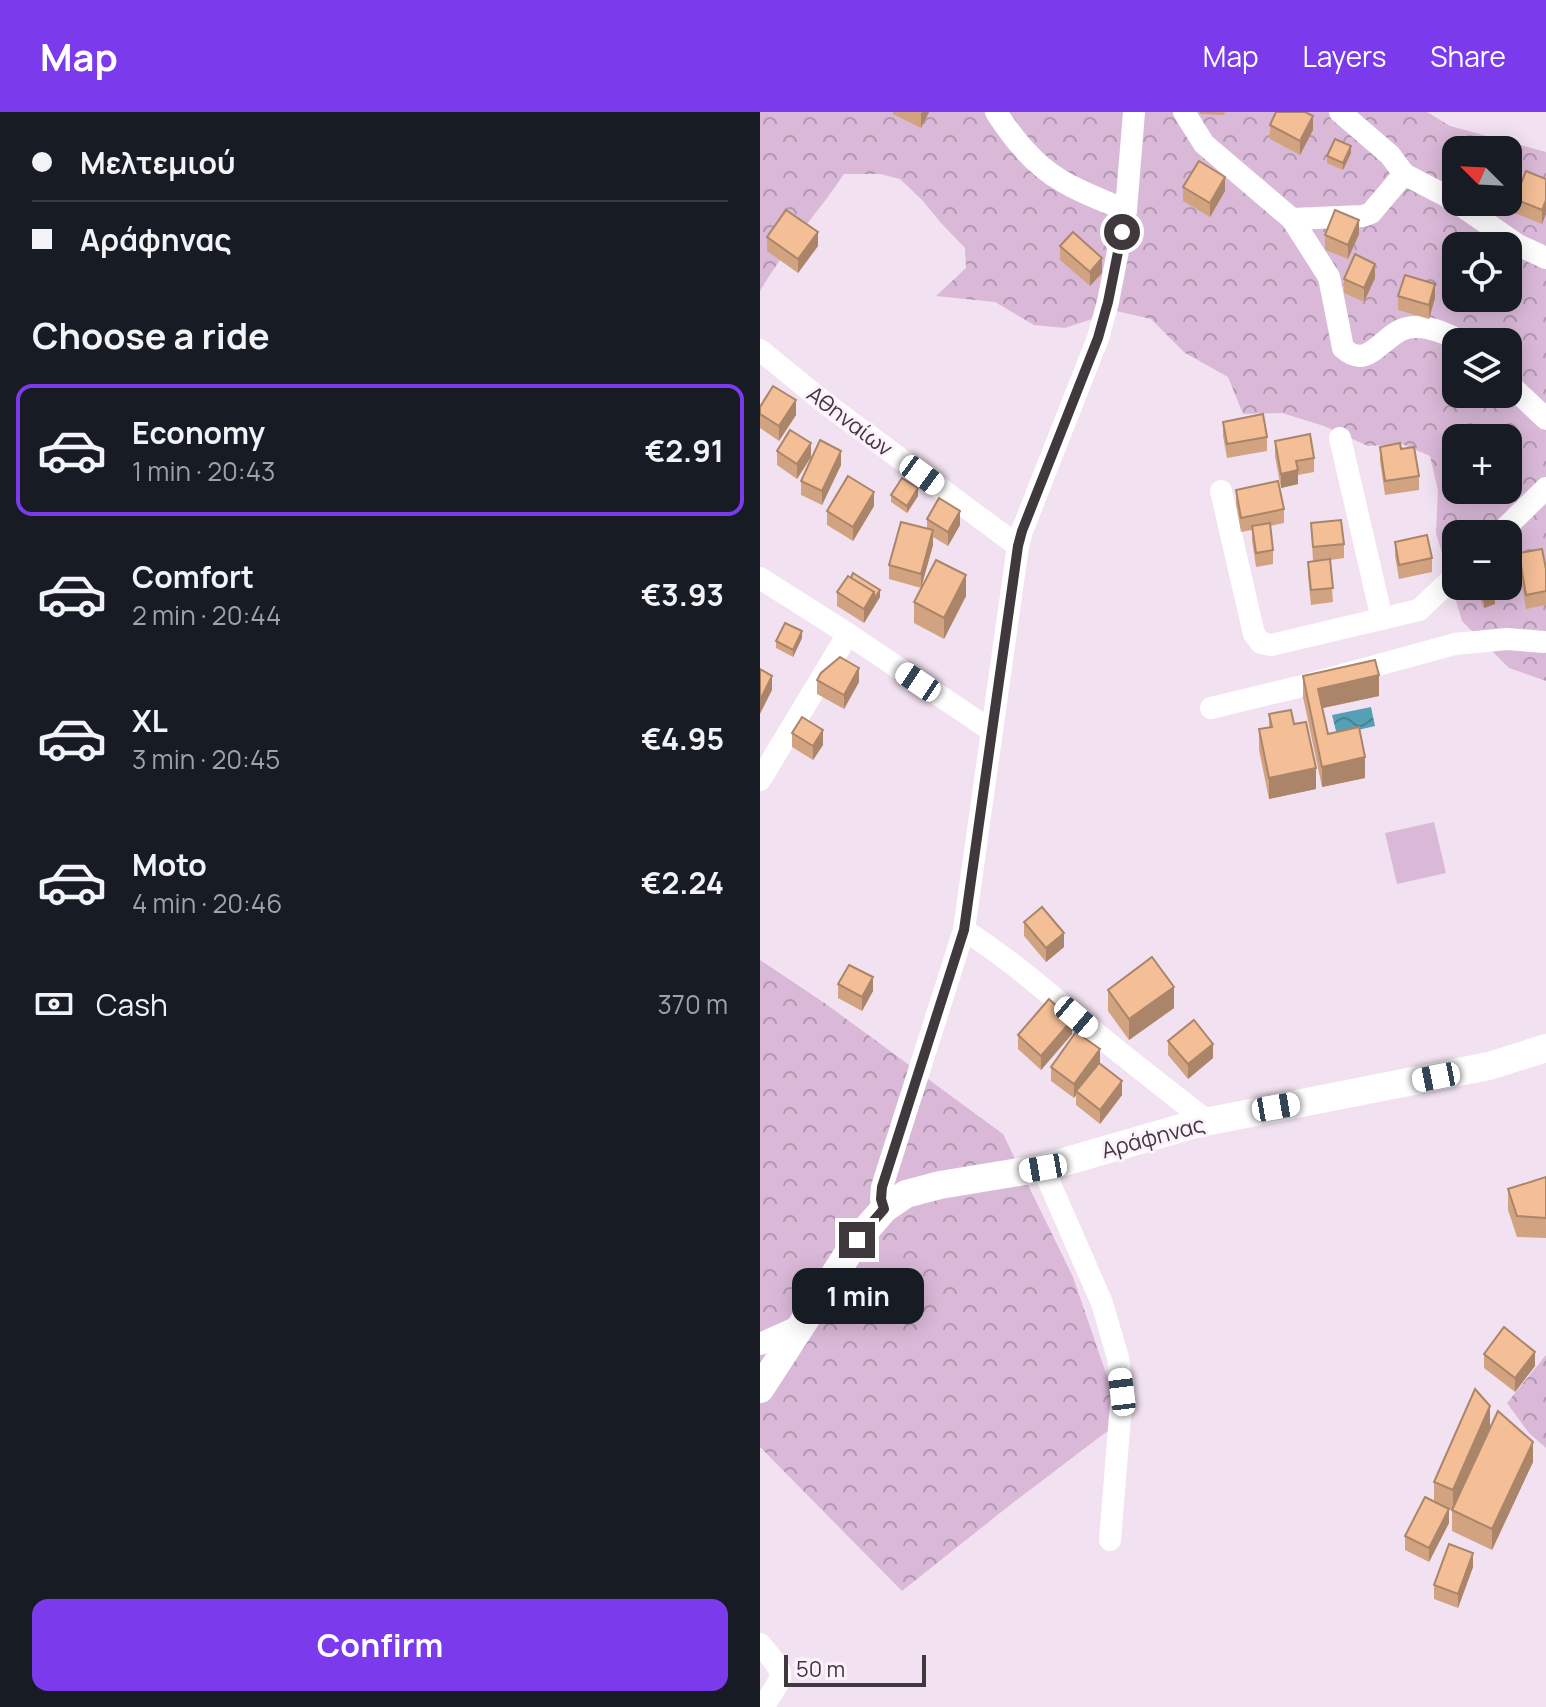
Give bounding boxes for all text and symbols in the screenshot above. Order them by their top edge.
text: Map [40,30,118,82]
text: Map [1203,37,1259,75]
text: Layers [1303,37,1386,75]
text: Share [1430,37,1506,75]
north arrow [1442,136,1522,216]
map controls [1442,136,1522,600]
text: Μελτεμιού [80,142,236,183]
route start [1104,214,1140,250]
text: Αράφηνας [80,219,232,260]
button: locate [1442,232,1522,312]
text: Choose a ride [32,311,270,360]
button: layers [1442,328,1522,408]
street label: Αθηναίων [801,379,899,463]
text: Economy [132,412,265,453]
icon: car [36,414,108,486]
button: + [1442,424,1522,504]
text: €2.91 [645,430,724,471]
car [896,451,948,499]
text: 1 min · 20:43 [132,453,275,489]
button: − [1442,520,1522,600]
text: Comfort [132,556,254,597]
icon: car [36,558,108,630]
text: €3.93 [641,574,724,615]
text: 2 min · 20:44 [132,597,281,633]
car [891,659,945,705]
text: XL [132,700,168,741]
icon: car [36,702,108,774]
text: €4.95 [641,718,724,759]
text: 3 min · 20:45 [132,741,280,777]
text: Moto [132,844,207,885]
icon: car [36,846,108,918]
text: €2.24 [641,862,724,903]
text: 4 min · 20:46 [132,885,282,921]
icon: cash [32,982,76,1026]
text: Cash [96,984,168,1025]
text: 370 m [657,986,728,1022]
car [1050,992,1102,1042]
car [1410,1061,1462,1093]
car [1250,1091,1302,1123]
street label: Αράφηνας [1098,1109,1208,1165]
car [1017,1152,1069,1184]
route end [839,1222,875,1258]
callout: 1 min [791,1268,923,1324]
text: 1 min [826,1278,890,1314]
car [1107,1367,1137,1417]
button: Confirm [32,1599,728,1691]
scale bar [784,1651,926,1687]
text: 50 m [796,1654,845,1684]

